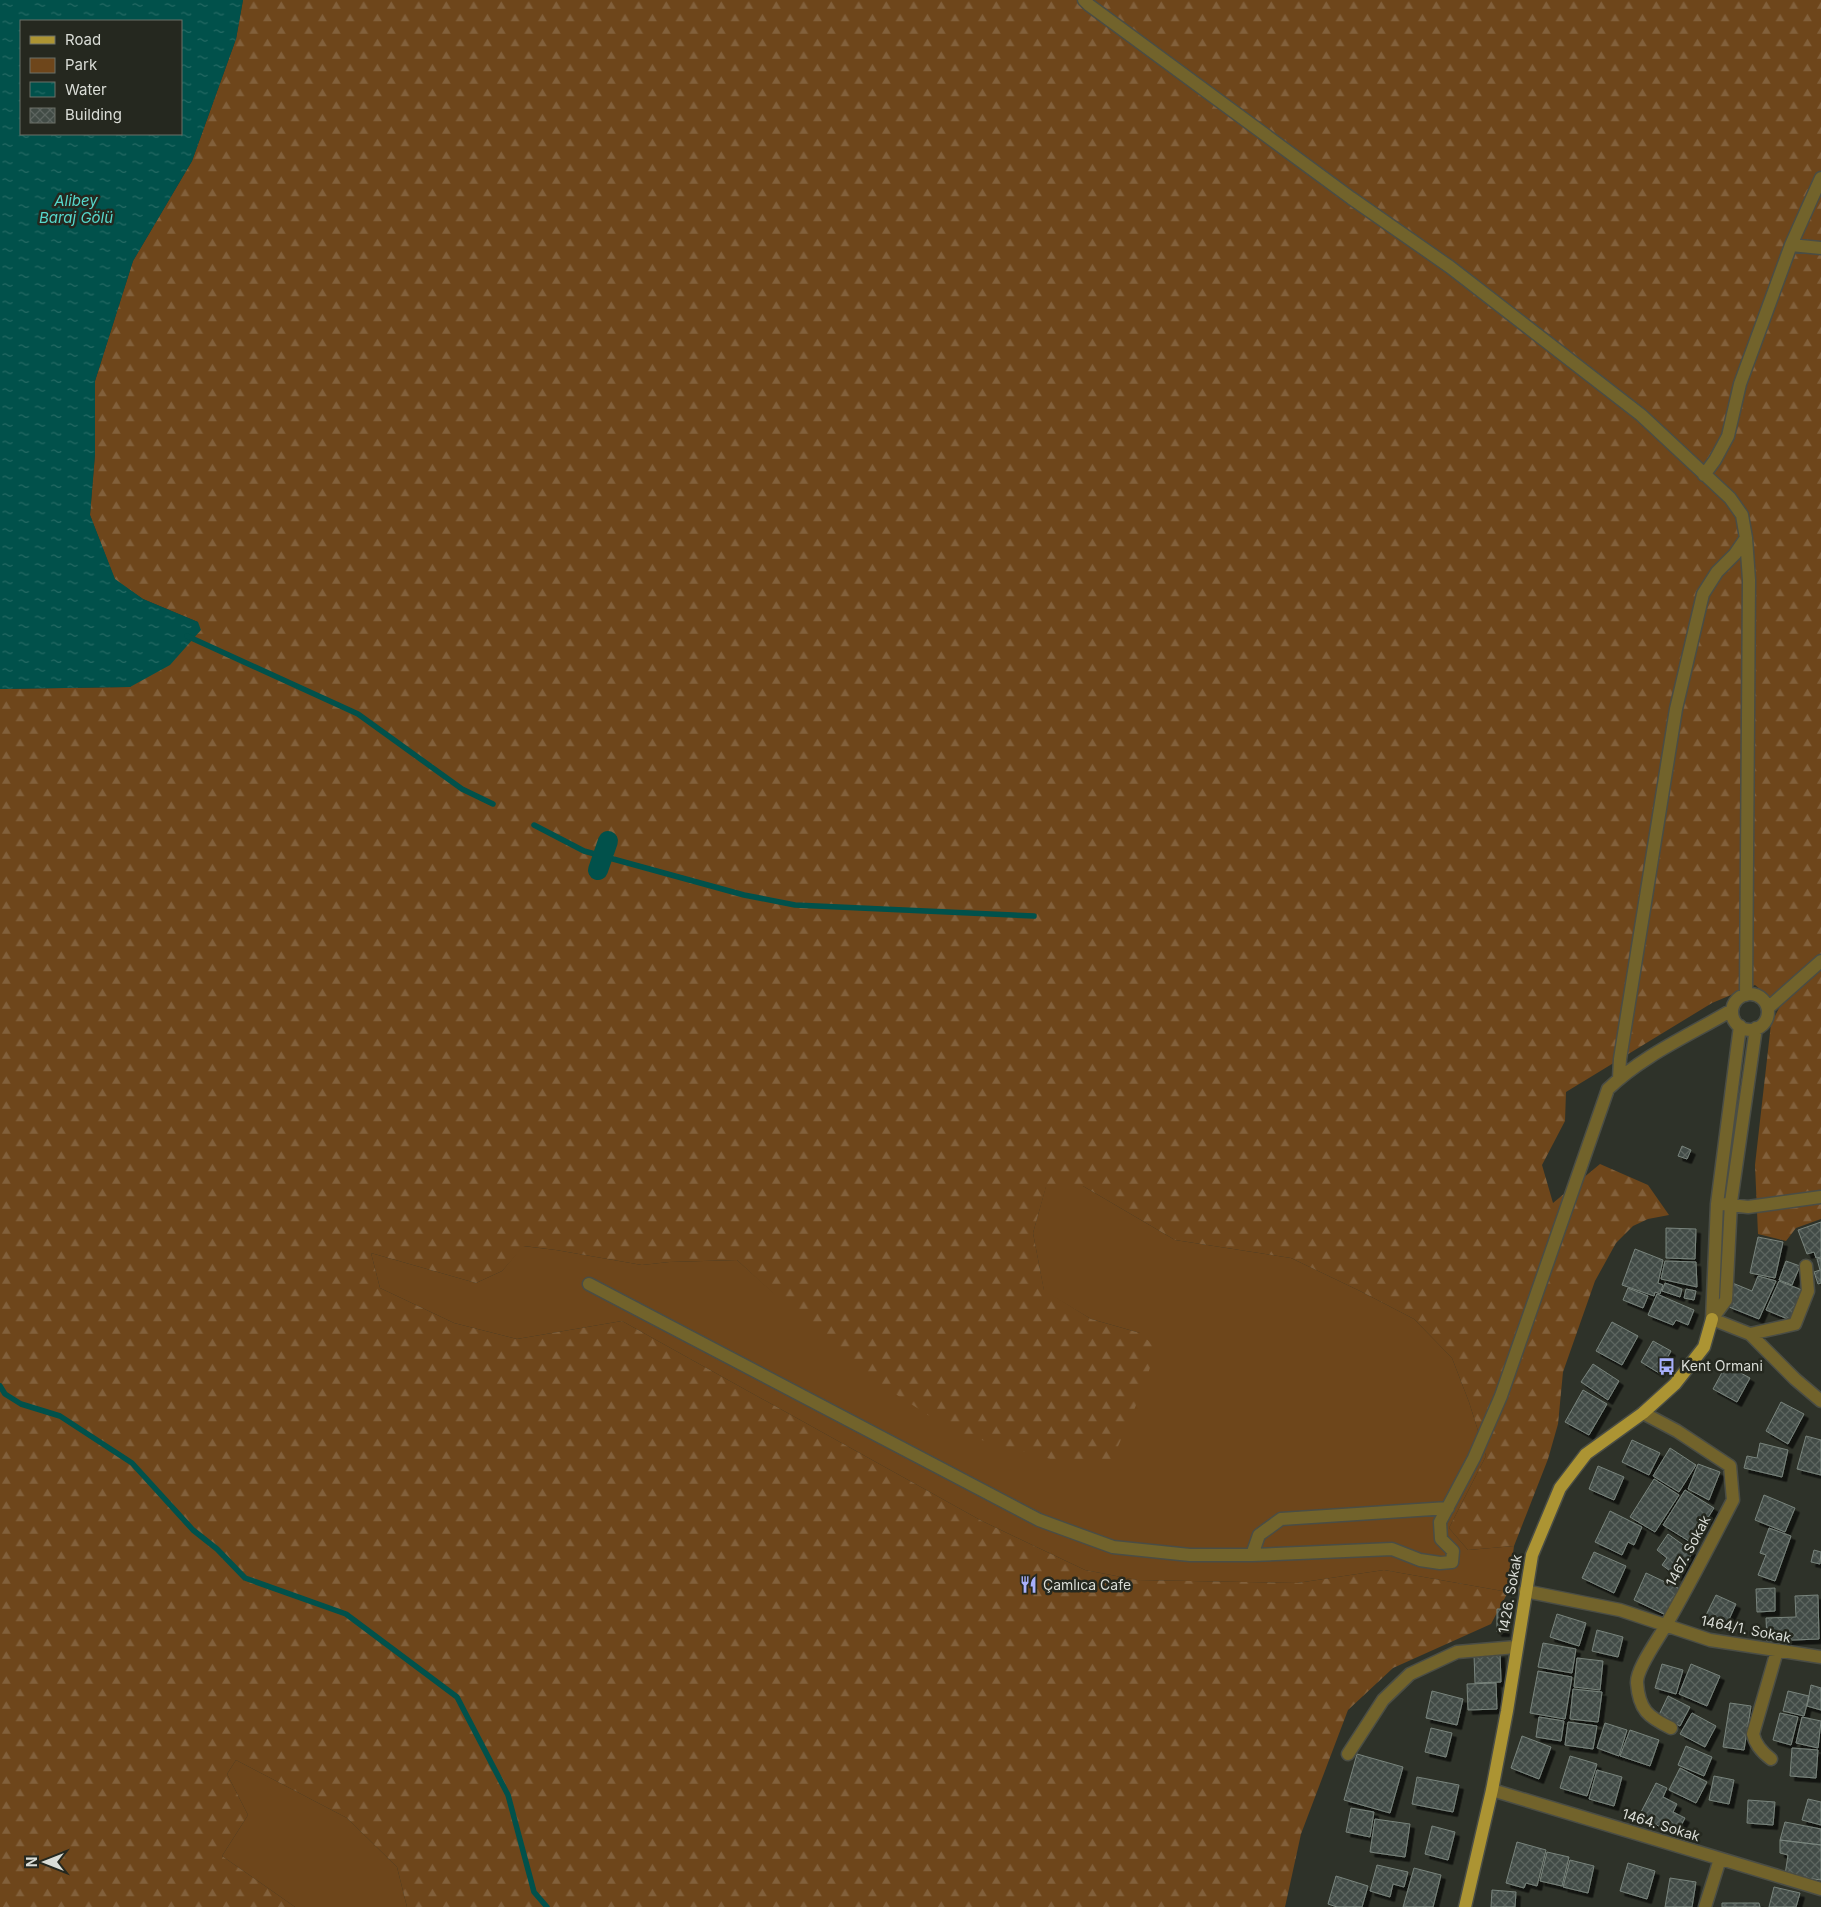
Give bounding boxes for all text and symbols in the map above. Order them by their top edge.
legend [20,20,182,135]
text: Road [65,30,101,49]
text: Park [65,55,98,74]
text: Water [65,80,107,99]
text: Building [65,105,122,124]
water label: Alibey Baraj Gölü [39,191,113,227]
bus stop icon: Kent Ormani [1657,1356,1677,1376]
place label: Kent Ormani [1681,1357,1763,1374]
street label: 1467. Sokak [1662,1512,1714,1589]
street label: 1426. Sokak [1494,1553,1525,1635]
restaurant icon: Çamlıca Cafe [1019,1575,1039,1595]
place label: Çamlıca Cafe [1043,1576,1131,1593]
street label: 1464/1. Sokak [1699,1611,1793,1646]
street label: 1464. Sokak [1620,1805,1702,1845]
north arrow [20,1837,70,1887]
text: N [23,1857,40,1867]

